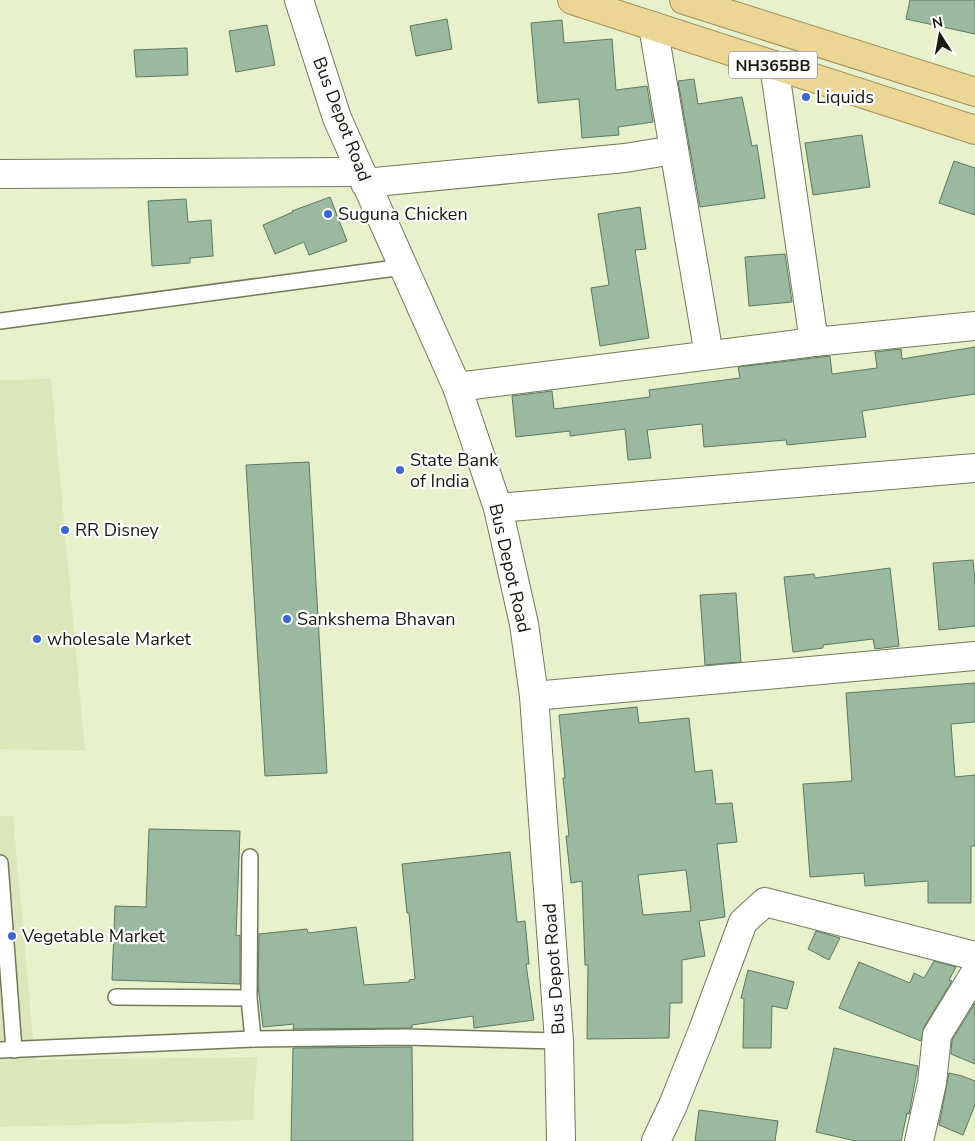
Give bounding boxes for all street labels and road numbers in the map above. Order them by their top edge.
road number: NH365BB [729,52,817,78]
street label: Bus Depot Road [307,53,377,185]
street label: Bus Depot Road [483,501,537,635]
street label: Bus Depot Road [537,902,571,1036]

